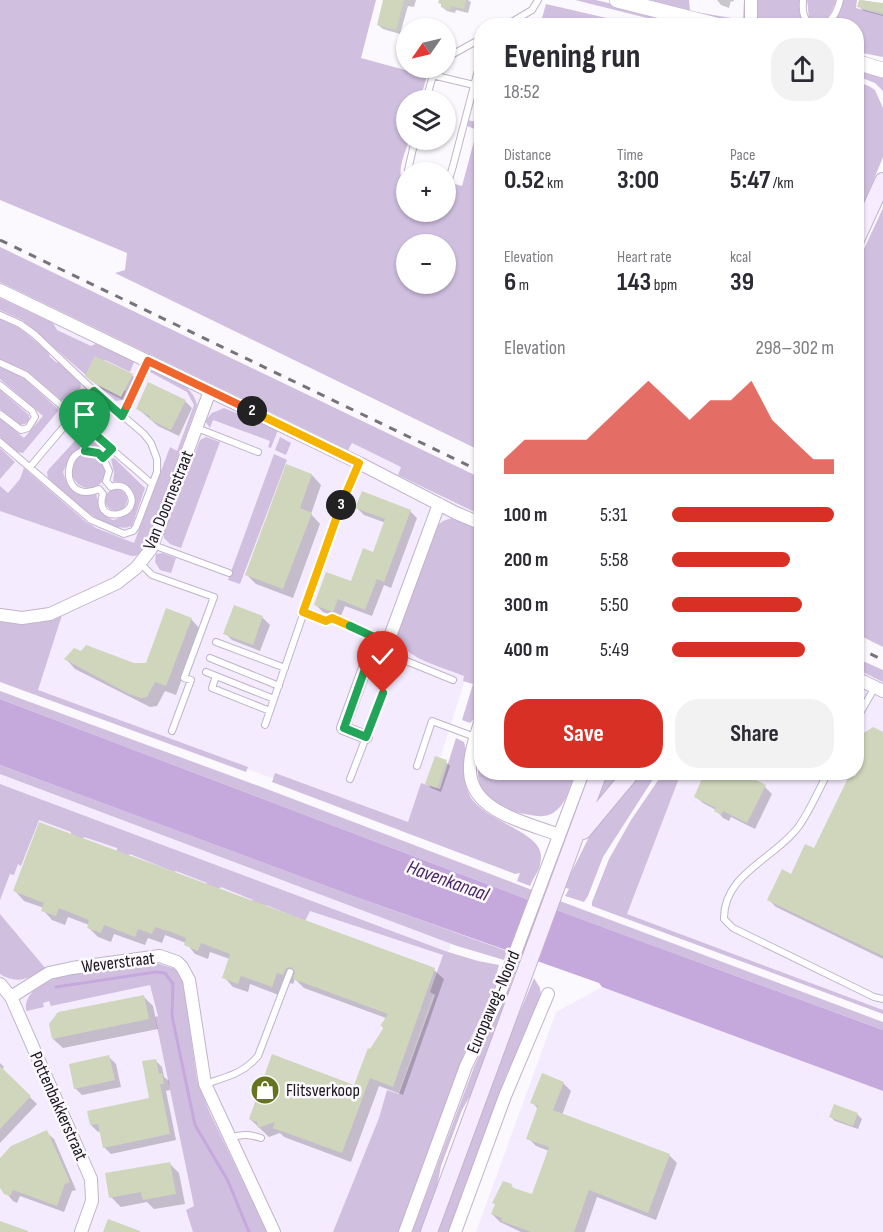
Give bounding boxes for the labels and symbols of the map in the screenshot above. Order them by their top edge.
north arrow [396,18,456,78]
pin [59,389,110,451]
pin: 2 [237,396,267,426]
street label: Van Doornestraat [139,447,198,553]
pin: 3 [326,490,356,520]
pin [357,631,408,693]
water label: Havenkanaal [404,855,493,907]
street label: Weverstraat [80,948,156,977]
street label: Europaweg-Noord [462,948,525,1057]
street label: Pottenbakkerstraat [25,1048,92,1164]
shop icon: Flitsverkoop [249,1074,281,1106]
place label: Flitsverkoop [286,1080,360,1101]

